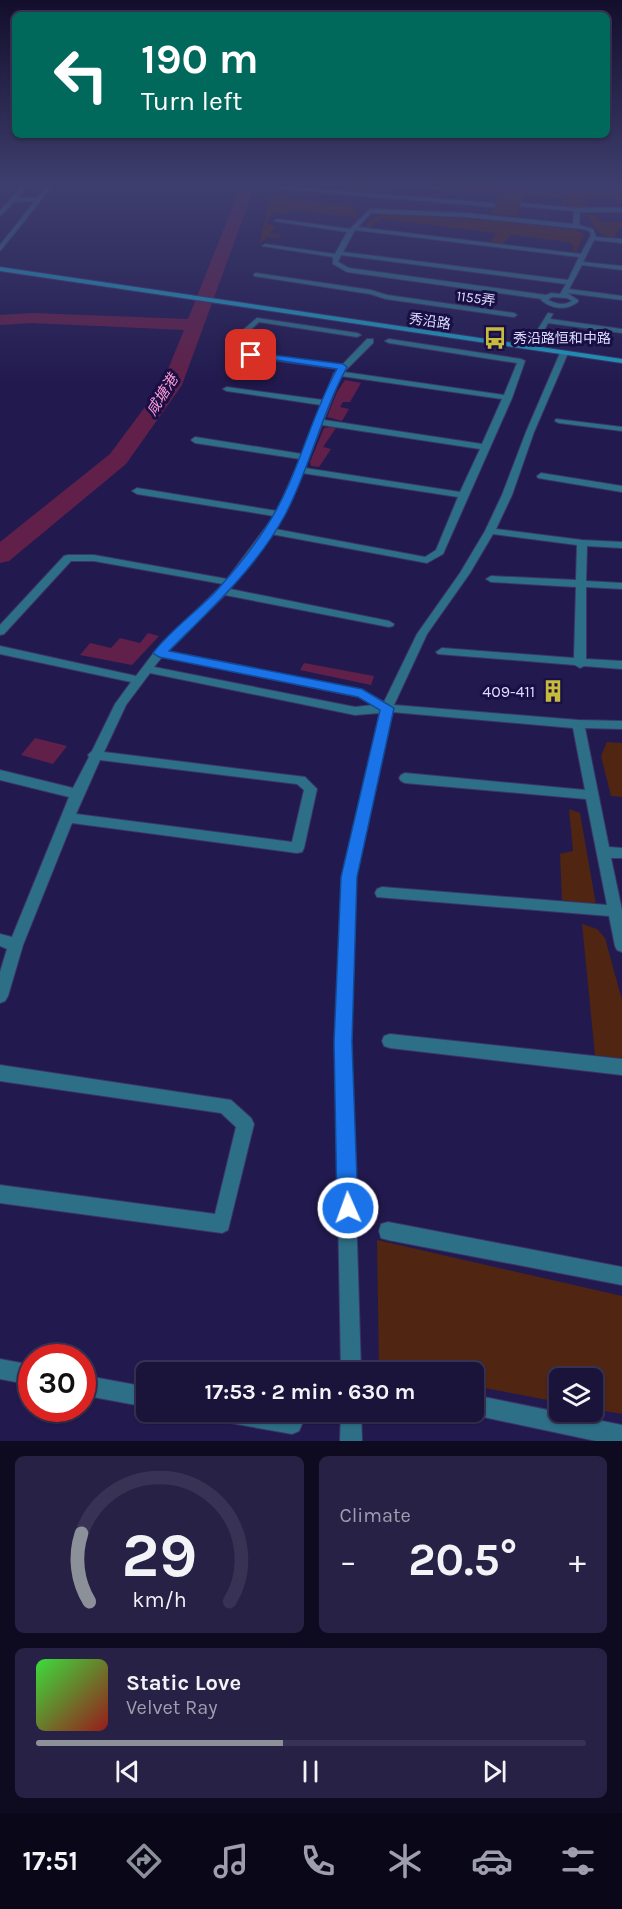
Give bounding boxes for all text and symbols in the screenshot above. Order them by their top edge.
text: 190 m [141,34,259,84]
icon: left [42,36,120,114]
text: Turn left [141,85,242,117]
street label: 1155弄 [455,287,496,310]
street label: 秀沿路 [408,310,452,333]
bus stop icon: 秀沿路恒和中路 [482,325,508,351]
pin [225,329,276,380]
place label: 秀沿路恒和中路 [513,330,611,347]
icon: arrive [234,338,267,371]
water label: 咸塘港 [142,369,183,419]
building icon: 409-411 [540,678,566,704]
place label: 409-411 [482,682,535,701]
position arrow [316,1176,380,1240]
speed limit sign: 30 [18,1344,96,1422]
map controls [549,1368,603,1422]
button: layers [549,1368,603,1422]
text: 17:53 · 2 min · 630 m [204,1379,416,1405]
text: Climate [340,1504,411,1527]
text: 29 [121,1519,197,1592]
text: 20.5° [408,1534,517,1586]
text: − [340,1542,357,1580]
text: + [569,1542,586,1580]
text: km/h [132,1587,186,1612]
text: Static Love [126,1670,241,1696]
text: Velvet Ray [126,1696,218,1719]
icon: previous [111,1755,144,1788]
icon: pause [294,1755,327,1788]
icon: next [478,1755,511,1788]
icon: directions [123,1840,165,1882]
icon: music [210,1840,252,1882]
icon: phone [297,1840,339,1882]
icon: climate [384,1840,426,1882]
icon: car [471,1840,513,1882]
icon: filters [557,1840,599,1882]
text: 17:51 [22,1845,78,1877]

